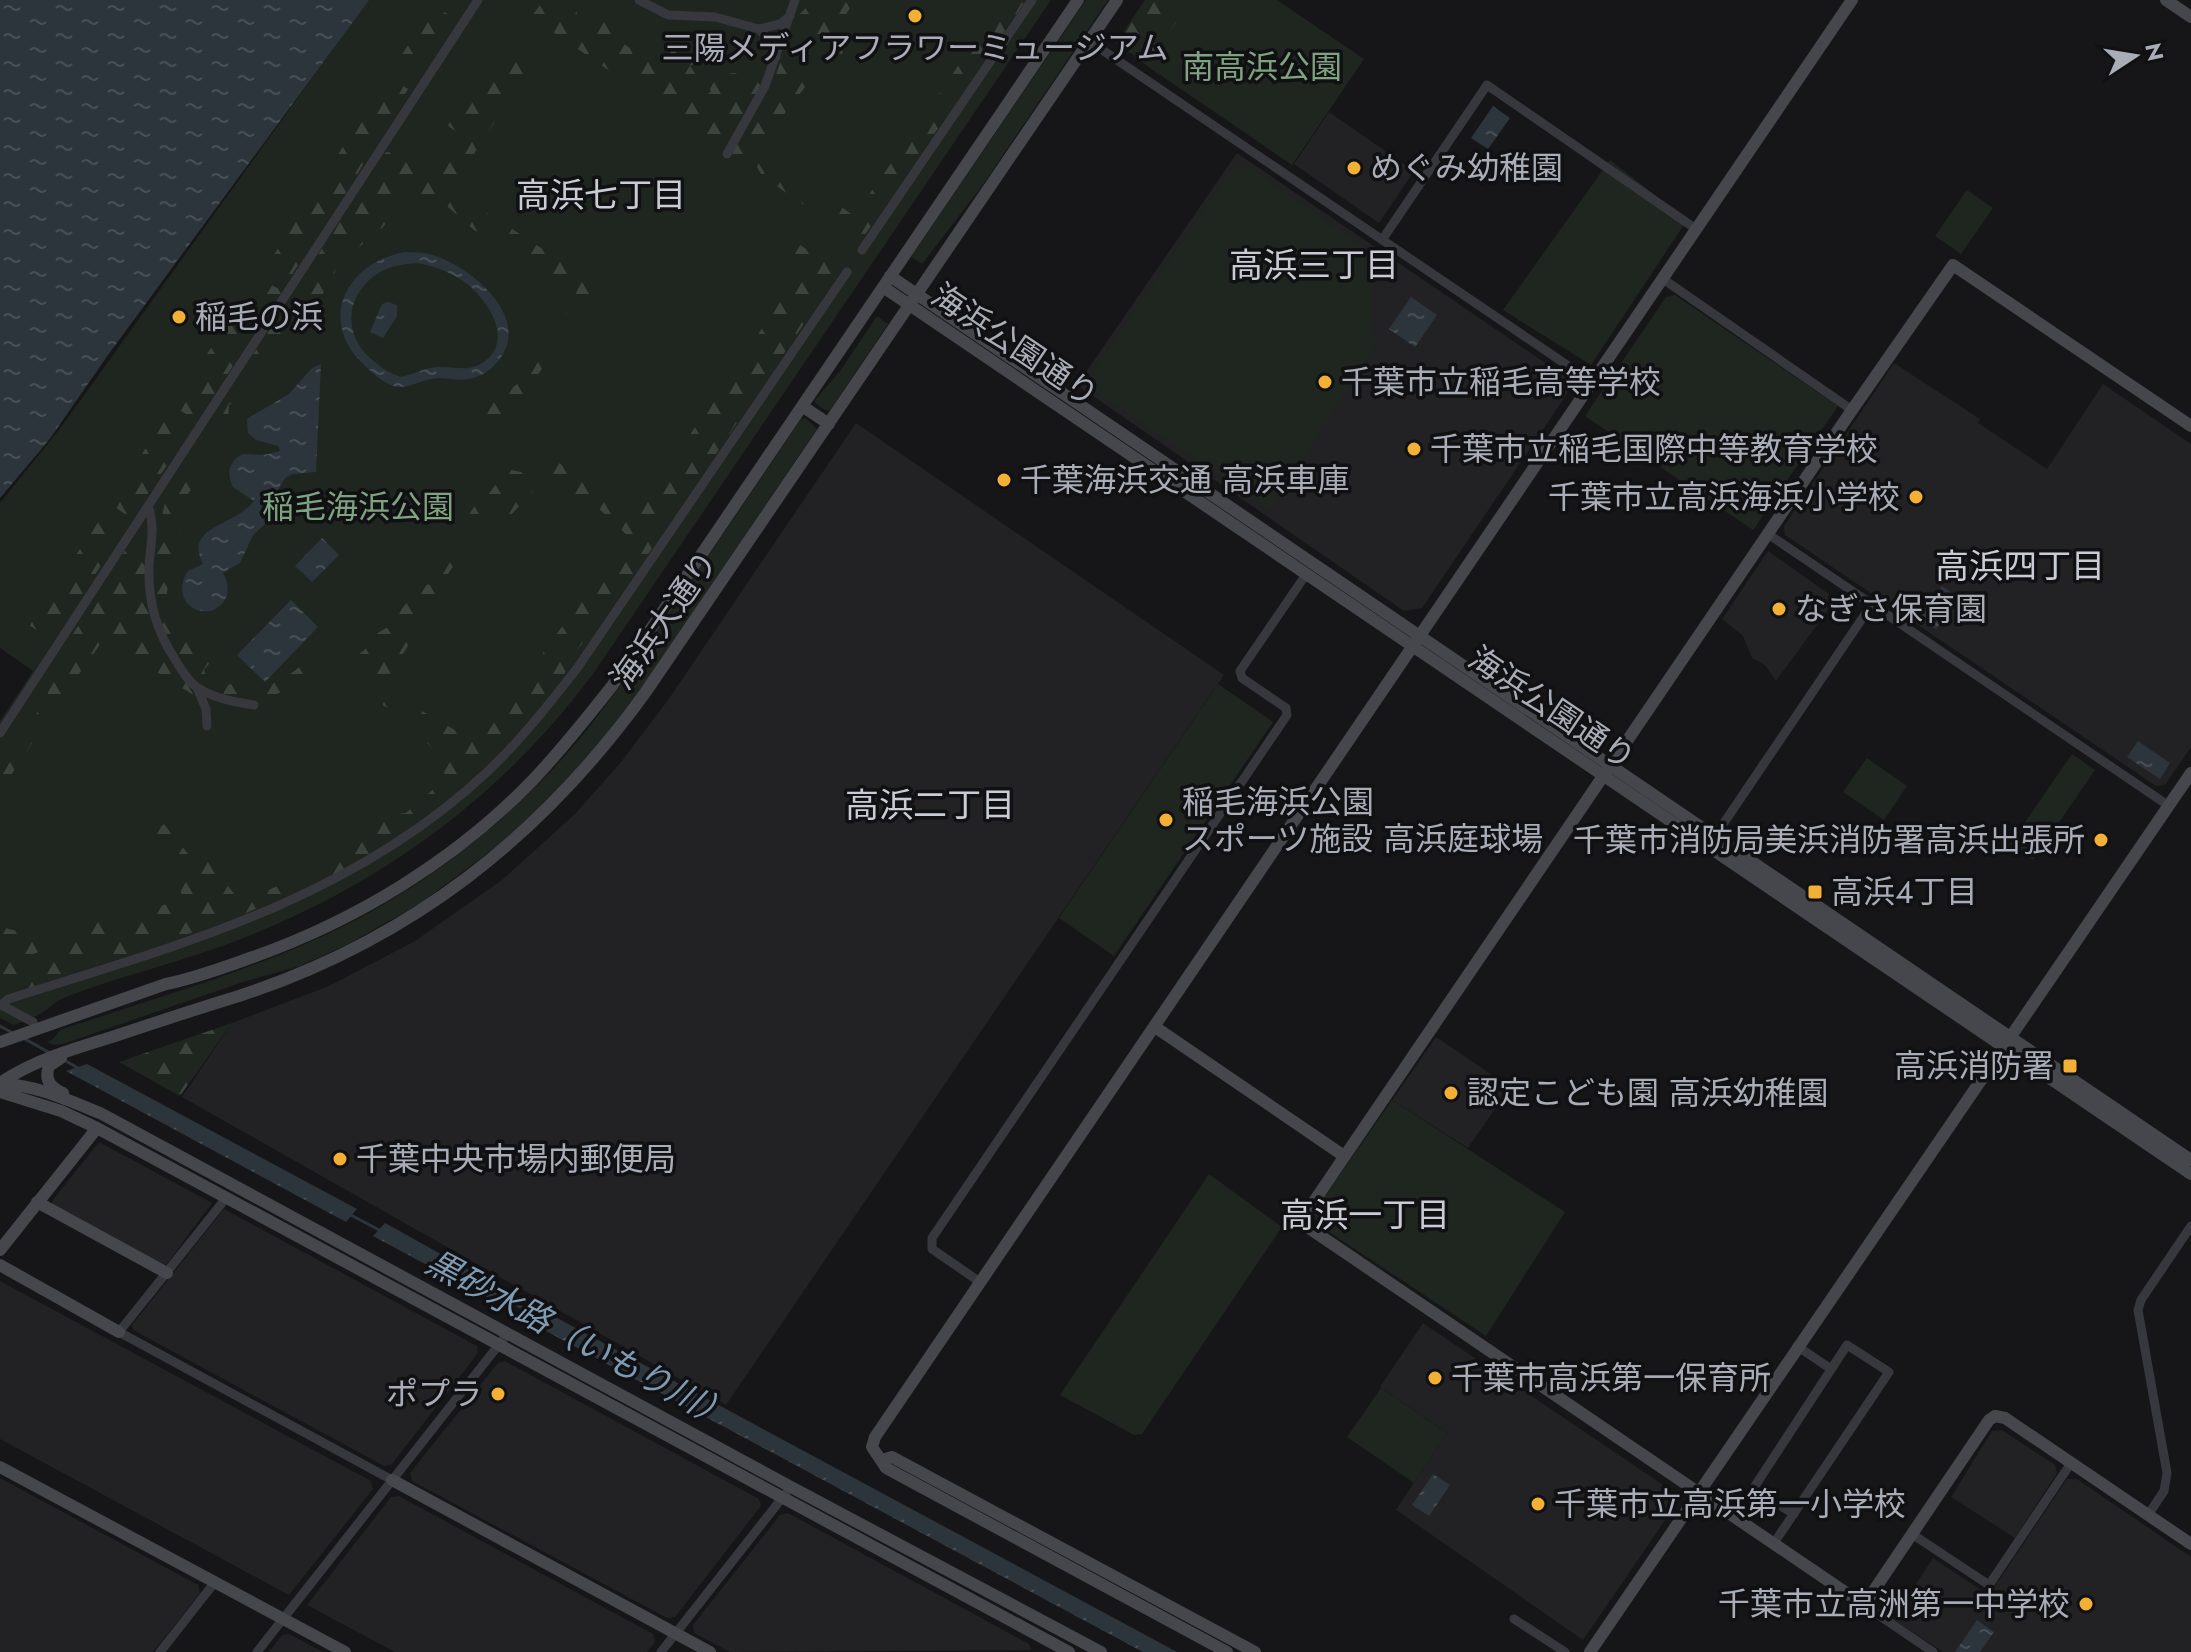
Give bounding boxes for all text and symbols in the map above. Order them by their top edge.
marker: 三陽メディアフラワーミュージアム [906,7,924,25]
north arrow [2095,16,2175,96]
place label: 三陽メディアフラワーミュージアム [662,25,1168,71]
text: N [2137,40,2172,64]
park label: 南高浜公園 [1182,44,1342,90]
place label: めぐみ幼稚園 [1370,145,1563,191]
marker: めぐみ幼稚園 [1345,159,1363,177]
district label: 高浜七丁目 [516,171,686,220]
district label: 高浜三丁目 [1229,241,1399,290]
street label: 海浜公園通り [923,272,1107,418]
place label: 稲毛の浜 [195,294,323,340]
marker: 稲毛の浜 [170,308,188,326]
place label: 千葉市立稲毛高等学校 [1341,359,1661,405]
marker: 千葉市立稲毛高等学校 [1316,373,1334,391]
place label: 千葉市立稲毛国際中等教育学校 [1430,426,1878,472]
marker: 千葉市立稲毛国際中等教育学校 [1405,440,1423,458]
place label: 千葉海浜交通 高浜車庫 [1020,457,1350,503]
marker: 千葉海浜交通 高浜車庫 [995,471,1013,489]
place label: 千葉市立高浜海浜小学校 [1548,474,1900,520]
park label: 稲毛海浜公園 [262,484,454,530]
marker: 千葉市立高浜海浜小学校 [1907,488,1925,506]
street label: 海浜大通り [599,541,729,699]
district label: 高浜四丁目 [1935,542,2105,591]
place label: なぎさ保育園 [1795,586,1987,632]
marker: なぎさ保育園 [1770,600,1788,618]
street label: 海浜公園通り [1460,635,1644,781]
place label: 稲毛海浜公園 スポーツ施設 高浜庭球場 [1182,779,1543,862]
district label: 高浜二丁目 [845,781,1015,830]
marker: 稲毛海浜公園 スポーツ施設 高浜庭球場 [1157,811,1175,829]
place label: 千葉市消防局美浜消防署高浜出張所 [1573,817,2085,863]
marker: 千葉市消防局美浜消防署高浜出張所 [2092,831,2110,849]
place label: 高浜4丁目 [1831,869,1978,915]
marker: 高浜4丁目 [1806,883,1824,901]
place label: 高浜消防署 [1894,1043,2054,1089]
marker: 高浜消防署 [2061,1057,2079,1075]
place label: 認定こども園 高浜幼稚園 [1467,1070,1829,1116]
marker: 認定こども園 高浜幼稚園 [1442,1084,1460,1102]
place label: 千葉中央市場内郵便局 [356,1136,676,1182]
marker: 千葉中央市場内郵便局 [331,1150,349,1168]
district label: 高浜一丁目 [1280,1191,1450,1240]
water label: 黒砂水路（いもり川） [417,1238,740,1441]
place label: 千葉市高浜第一保育所 [1451,1355,1771,1401]
marker: 千葉市高浜第一保育所 [1426,1369,1444,1387]
place label: ポプラ [386,1371,482,1417]
marker: ポプラ [489,1385,507,1403]
place label: 千葉市立高浜第一小学校 [1554,1481,1906,1527]
marker: 千葉市立高浜第一小学校 [1529,1495,1547,1513]
place label: 千葉市立高洲第一中学校 [1718,1581,2070,1627]
marker: 千葉市立高洲第一中学校 [2077,1595,2095,1613]

